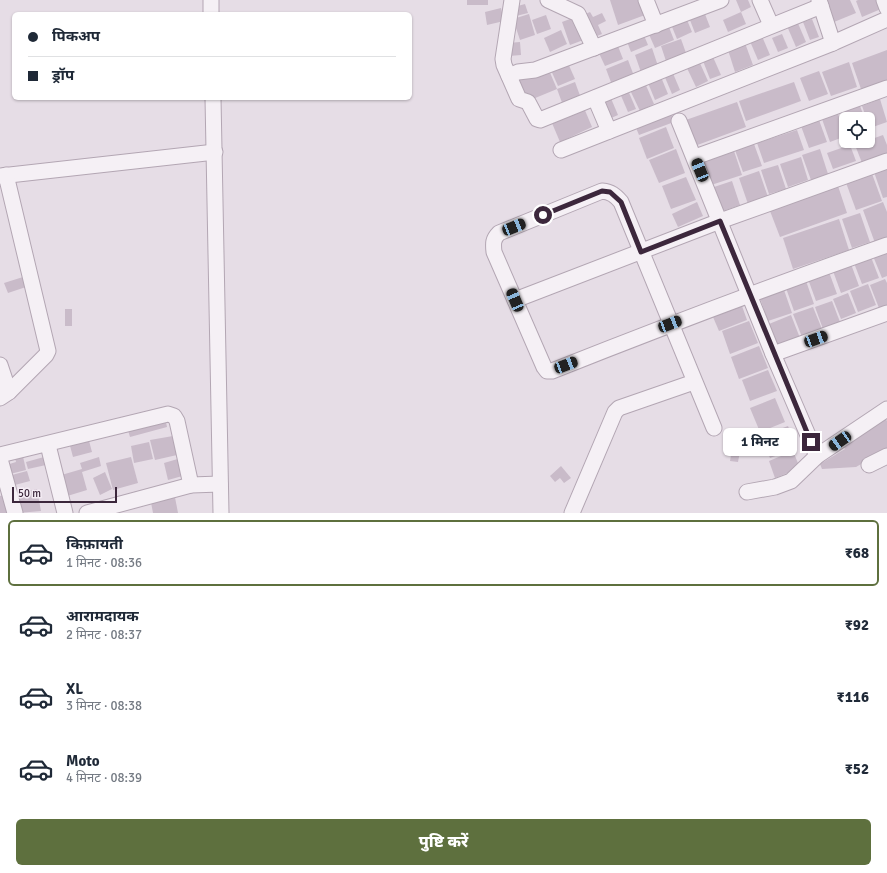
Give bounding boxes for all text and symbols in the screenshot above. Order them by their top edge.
text: पिकअप [52,27,100,45]
text: ड्रॉप [52,66,74,84]
map controls [839,112,875,148]
button: locate [839,112,875,148]
car [690,157,710,183]
route start [534,206,552,224]
car [501,217,527,237]
car [505,287,525,313]
car [657,314,683,334]
car [803,329,829,349]
car [553,355,579,375]
callout: 1 मिनट [723,428,797,456]
car [827,429,853,453]
route end [802,433,820,451]
text: 1 मिनट [741,434,779,450]
scale bar [12,485,117,504]
text: 50 m [18,487,41,500]
icon: car [18,535,54,571]
text: किफ़ायती [66,535,123,553]
text: ₹68 [845,544,869,562]
text: 1 मिनट · 08:36 [66,555,142,571]
icon: car [18,607,54,643]
text: आरामदायक [66,607,139,625]
text: ₹92 [845,616,869,634]
text: 2 मिनट · 08:37 [66,627,142,643]
icon: car [18,679,54,715]
text: XL [66,680,83,698]
text: ₹116 [837,688,869,706]
text: 3 मिनट · 08:38 [66,698,142,714]
icon: car [18,751,54,787]
text: Moto [66,752,100,770]
text: ₹52 [845,760,869,778]
text: 4 मिनट · 08:39 [66,770,142,786]
button: पुष्टि करें [16,819,871,865]

